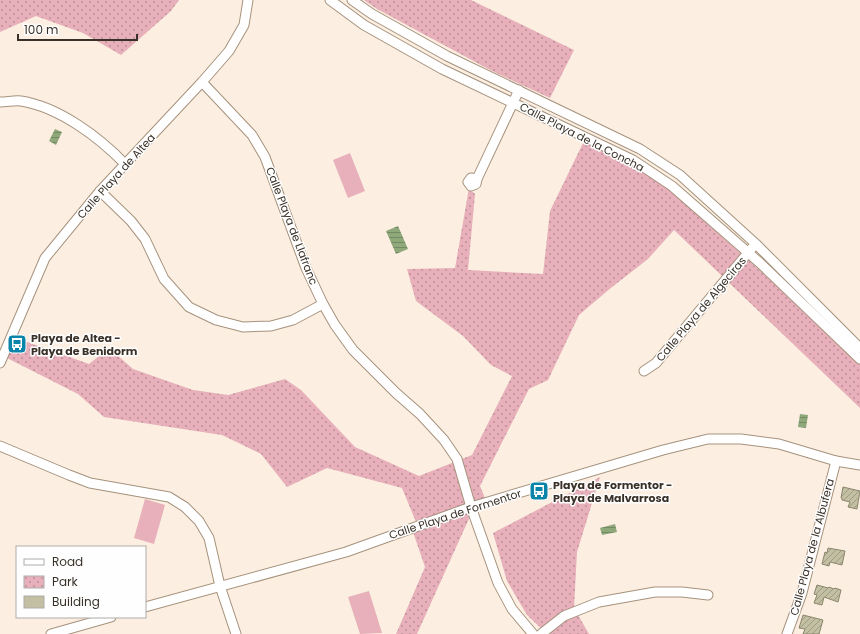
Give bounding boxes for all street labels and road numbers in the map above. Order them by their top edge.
street label: Calle Playa de la Concha [517,99,647,175]
street label: Calle Playa de Altea [73,130,159,222]
street label: Calle Playa de Llafranc [262,165,322,288]
street label: Calle Playa de Algeciras [652,253,750,365]
street label: Calle Playa de la Albufera [786,477,838,617]
street label: Calle Playa de Formentor [387,485,523,543]

